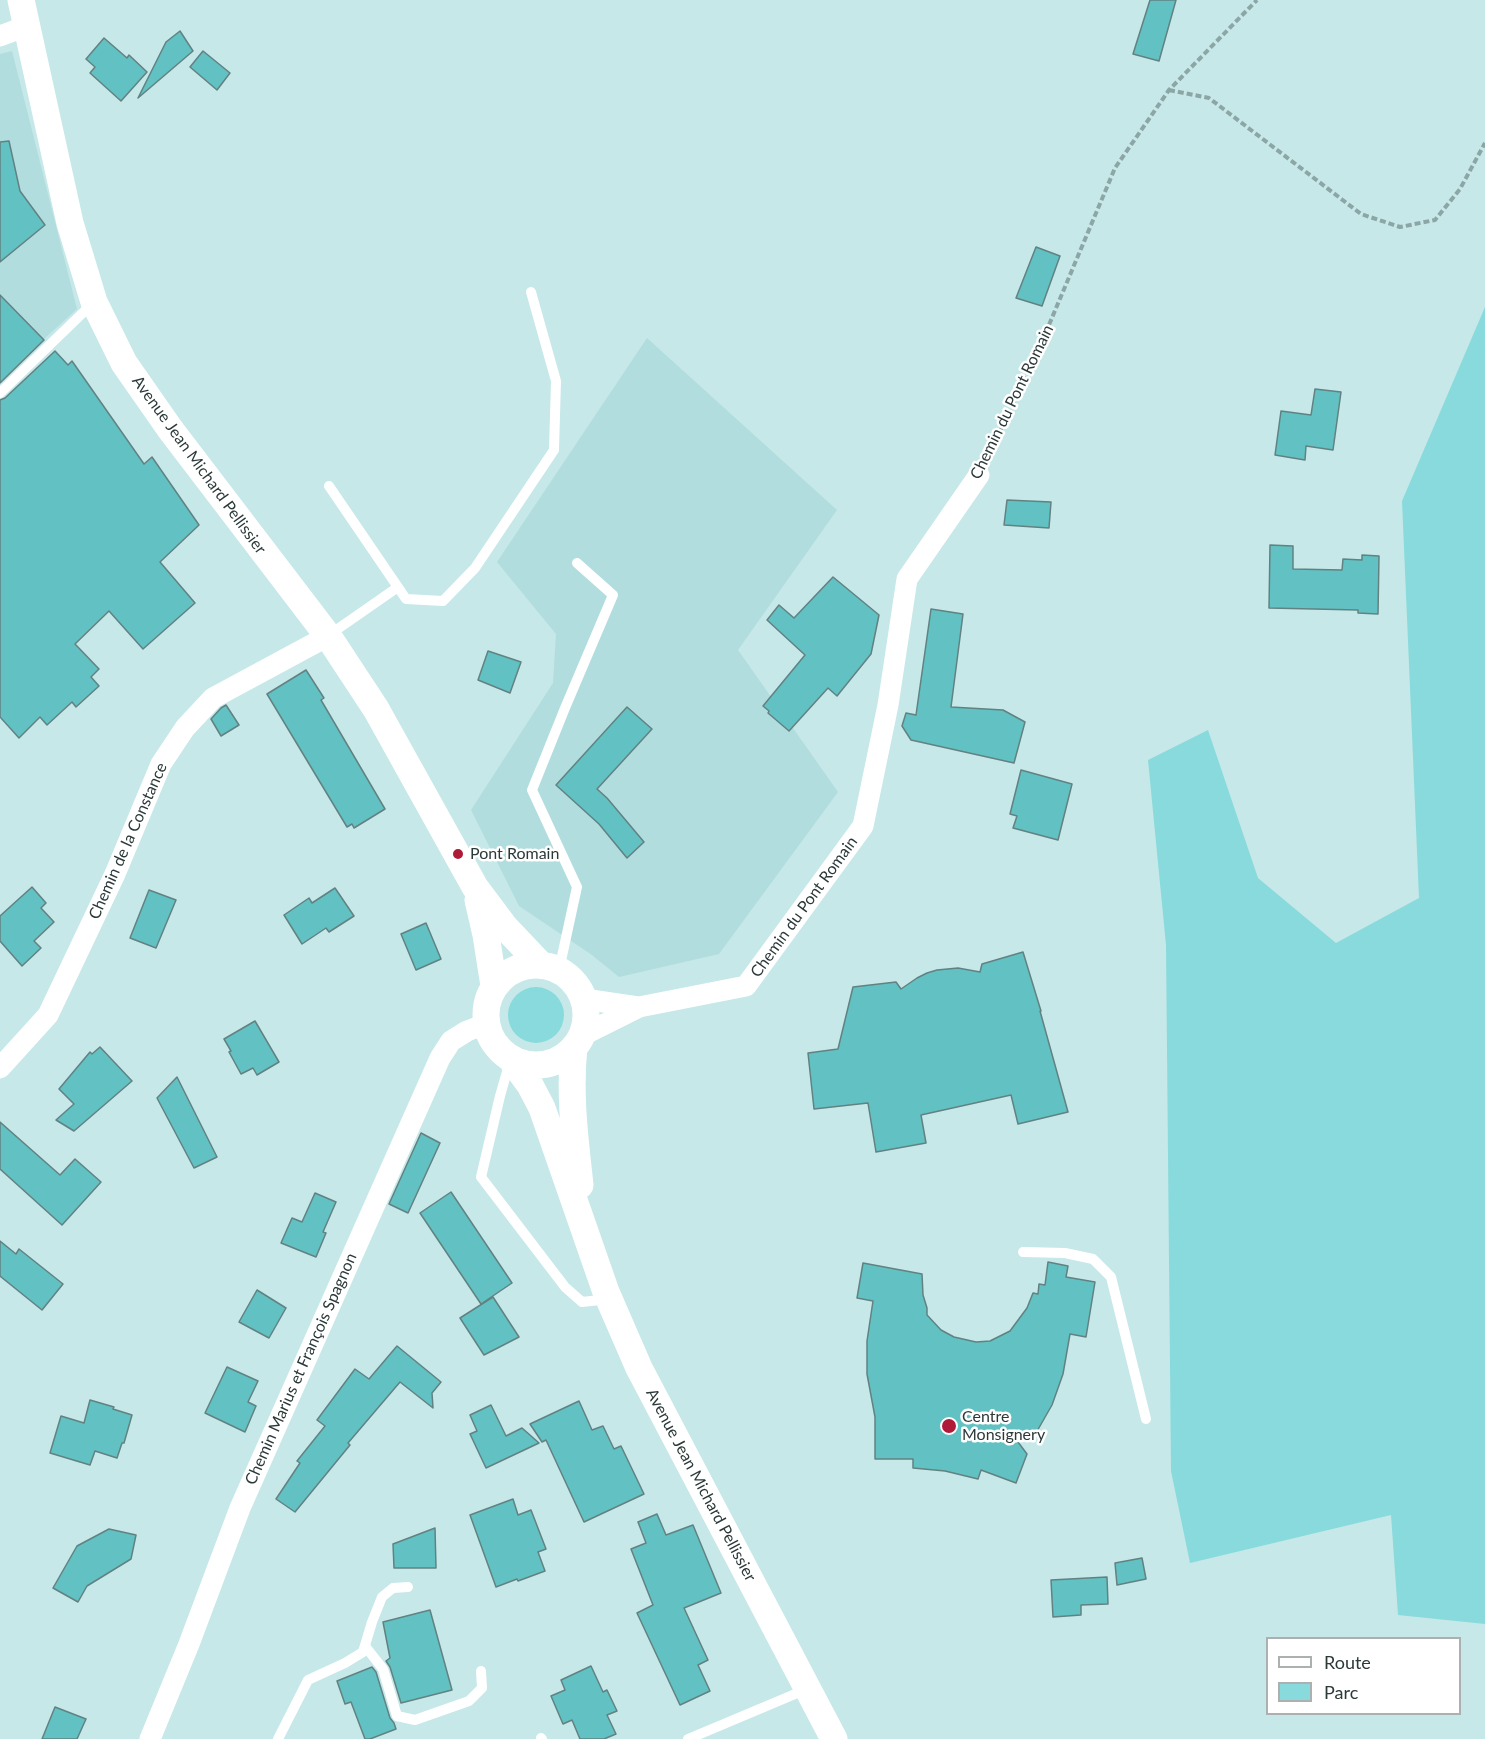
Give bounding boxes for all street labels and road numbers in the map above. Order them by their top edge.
street label: Chemin du Pont Romain [966,322,1058,482]
street label: Avenue Jean Michard Pellissier [128,372,270,558]
street label: Chemin de la Constance [85,760,171,922]
street label: Chemin du Pont Romain [746,833,862,981]
street label: Chemin Marius et François Spagnon [241,1250,361,1488]
street label: Avenue Jean Michard Pellissier [642,1385,760,1585]

